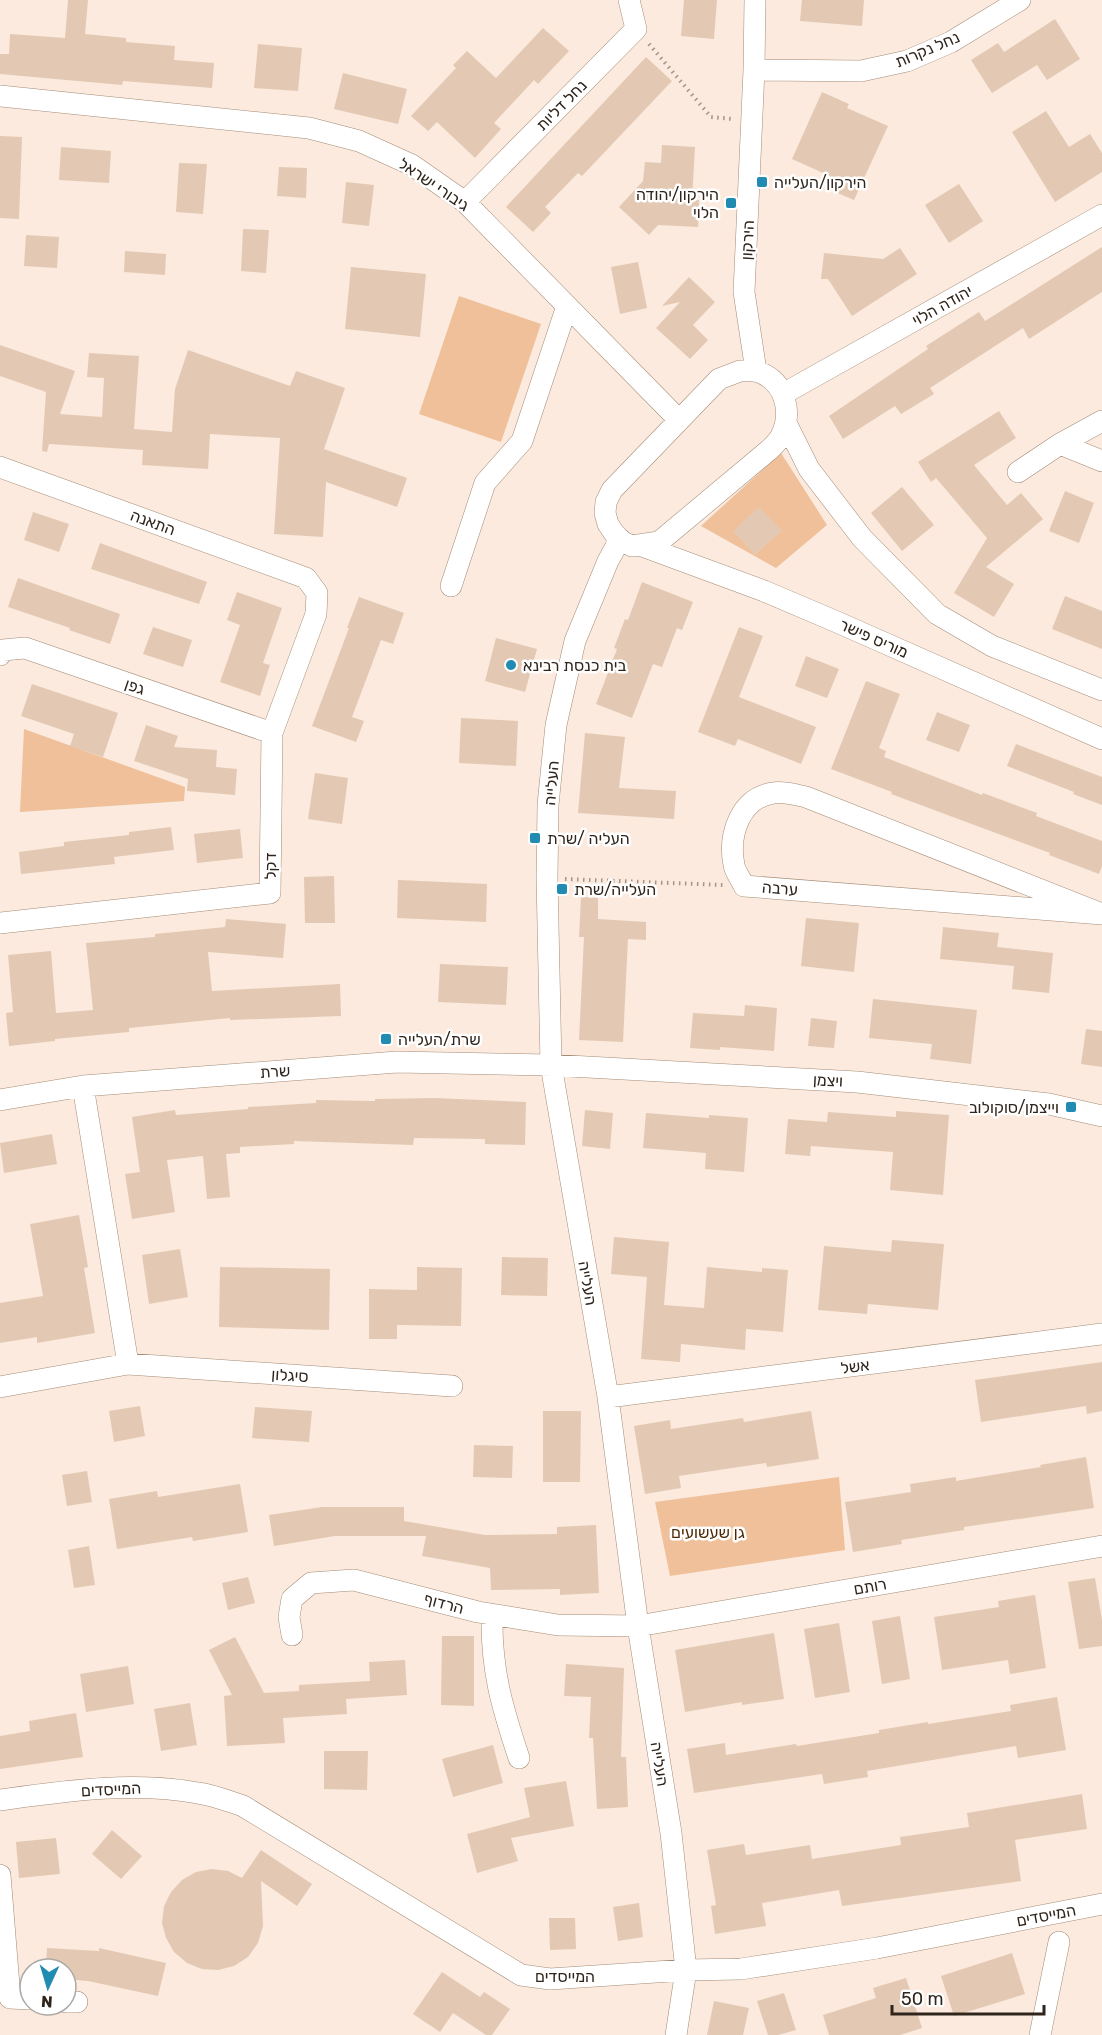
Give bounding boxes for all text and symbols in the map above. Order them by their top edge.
street label: נחל נקרות [892,27,962,72]
street label: נחל דליות [532,76,591,135]
street label: גיבורי ישראל [395,154,473,215]
place label: הירקון/העלייה [774,173,866,192]
marker: הירקון/העלייה [755,175,769,189]
place label: הירקון/יהודה הלוי [636,185,719,222]
marker: הירקון/יהודה הלוי [724,196,738,210]
street label: הירקון [737,219,758,261]
street label: יהודה הלוי [909,281,976,330]
street label: התאנה [128,506,178,539]
street label: מוריס פישר [836,615,911,662]
place label: בית כנסת רבינא [523,656,627,675]
marker: בית כנסת רבינא [504,658,518,672]
street label: גפן [122,674,147,699]
street label: העלייה [540,760,563,806]
place label: העליה /שרת [547,829,630,848]
marker: העליה /שרת [528,831,542,845]
street label: דקל [261,852,280,880]
street label: ערבה [761,877,799,900]
place label: העלייה/שרת [574,880,656,899]
marker: העלייה/שרת [555,882,569,896]
place label: שרת/העלייה [398,1030,481,1049]
marker: שרת/העלייה [379,1032,393,1046]
street label: שרת [259,1061,291,1082]
street label: ויצמן [812,1070,844,1091]
place label: וייצמן/סוקולוב [969,1098,1059,1117]
marker: וייצמן/סוקולוב [1064,1100,1078,1114]
street label: העלייה [574,1259,601,1307]
street label: אשל [839,1355,871,1378]
street label: סיגלון [271,1365,309,1386]
park label: גן שעשועים [671,1523,745,1542]
street label: רותם [852,1574,888,1599]
street label: הרדוף [422,1589,466,1618]
street label: העלייה [647,1740,672,1788]
street label: המייסדים [81,1778,142,1801]
street label: המייסדים [1015,1900,1077,1931]
north arrow [18,1957,78,2017]
street label: המייסדים [535,1967,595,1986]
scale bar [892,1978,1044,2016]
text: 50 m [901,1988,944,2010]
text: N [41,1992,53,2011]

